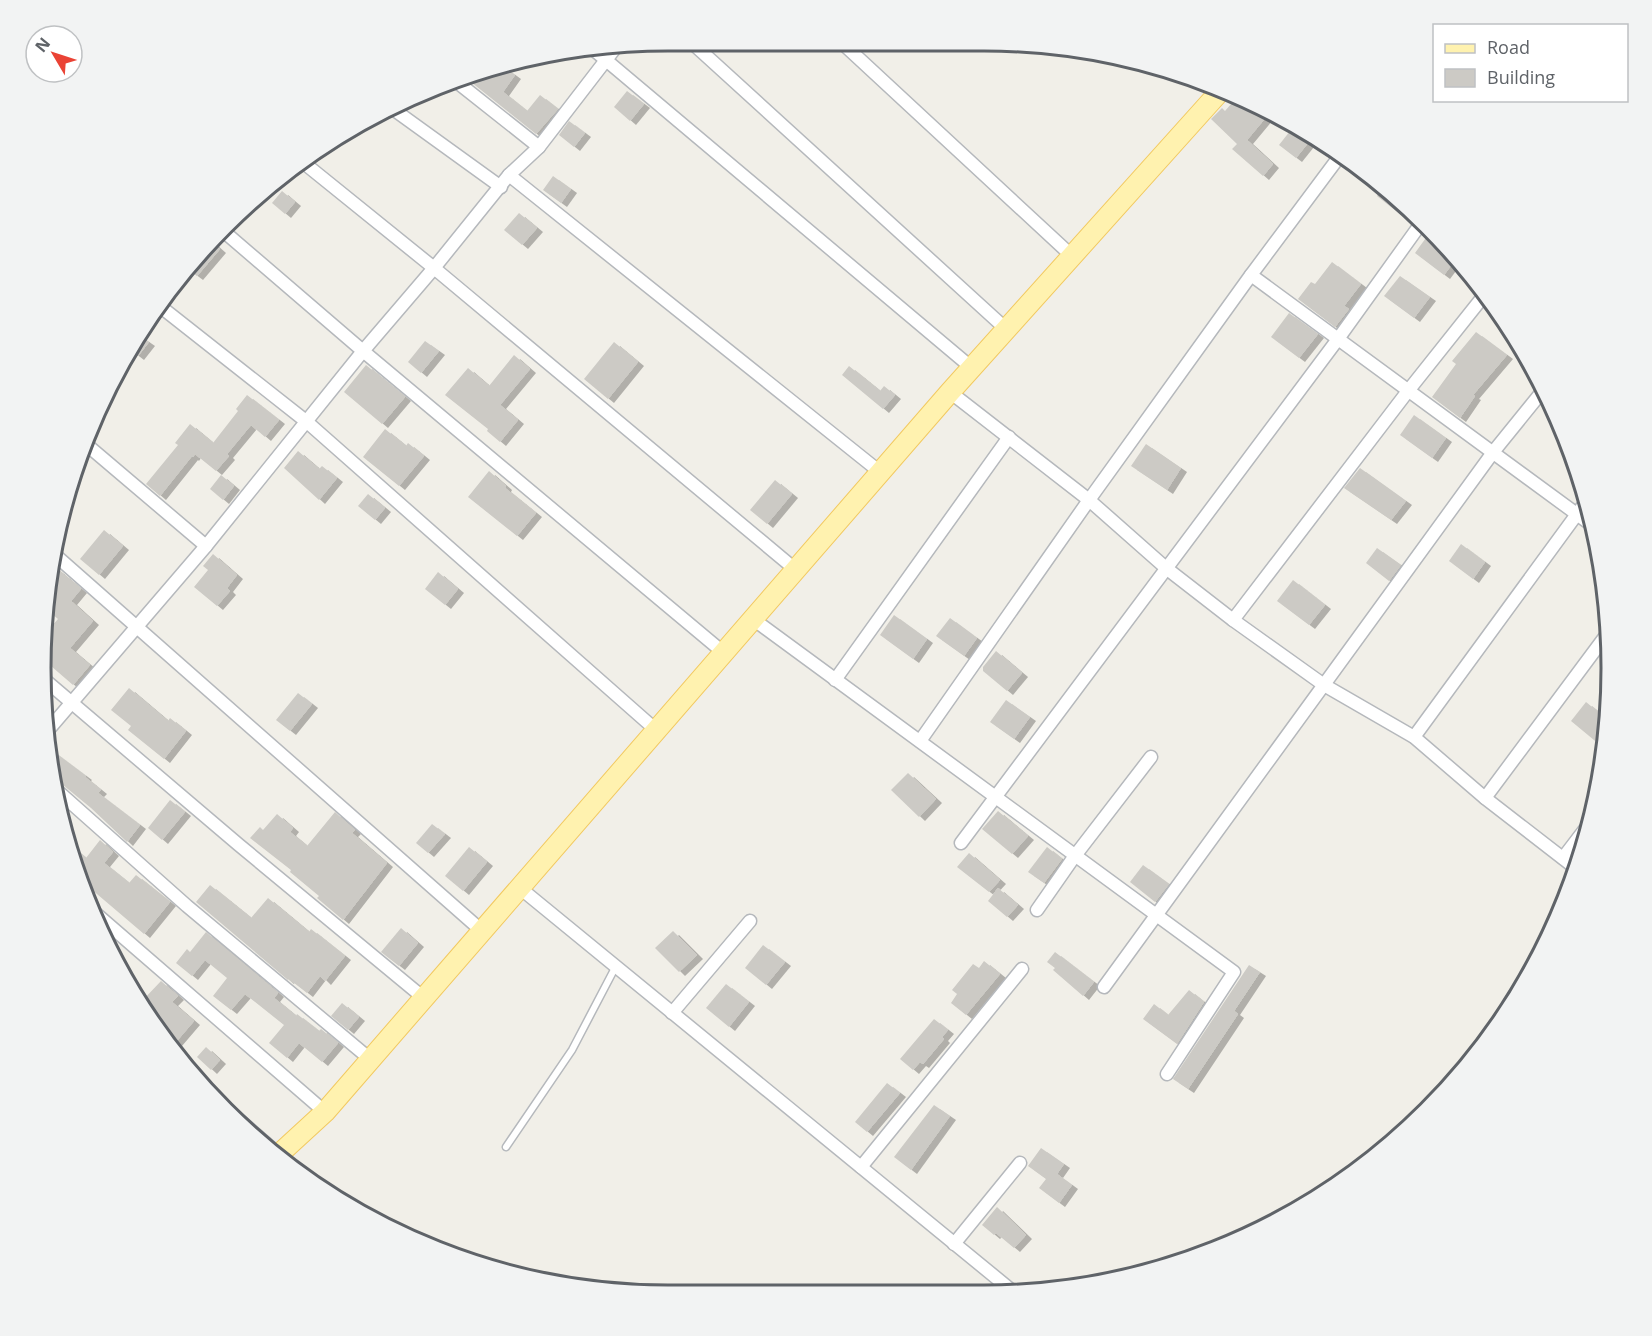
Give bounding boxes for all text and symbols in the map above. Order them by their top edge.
north arrow [24,24,84,84]
legend [1433,24,1628,102]
text: N [30,33,55,57]
text: Road [1487,35,1530,59]
text: Building [1487,65,1555,89]

